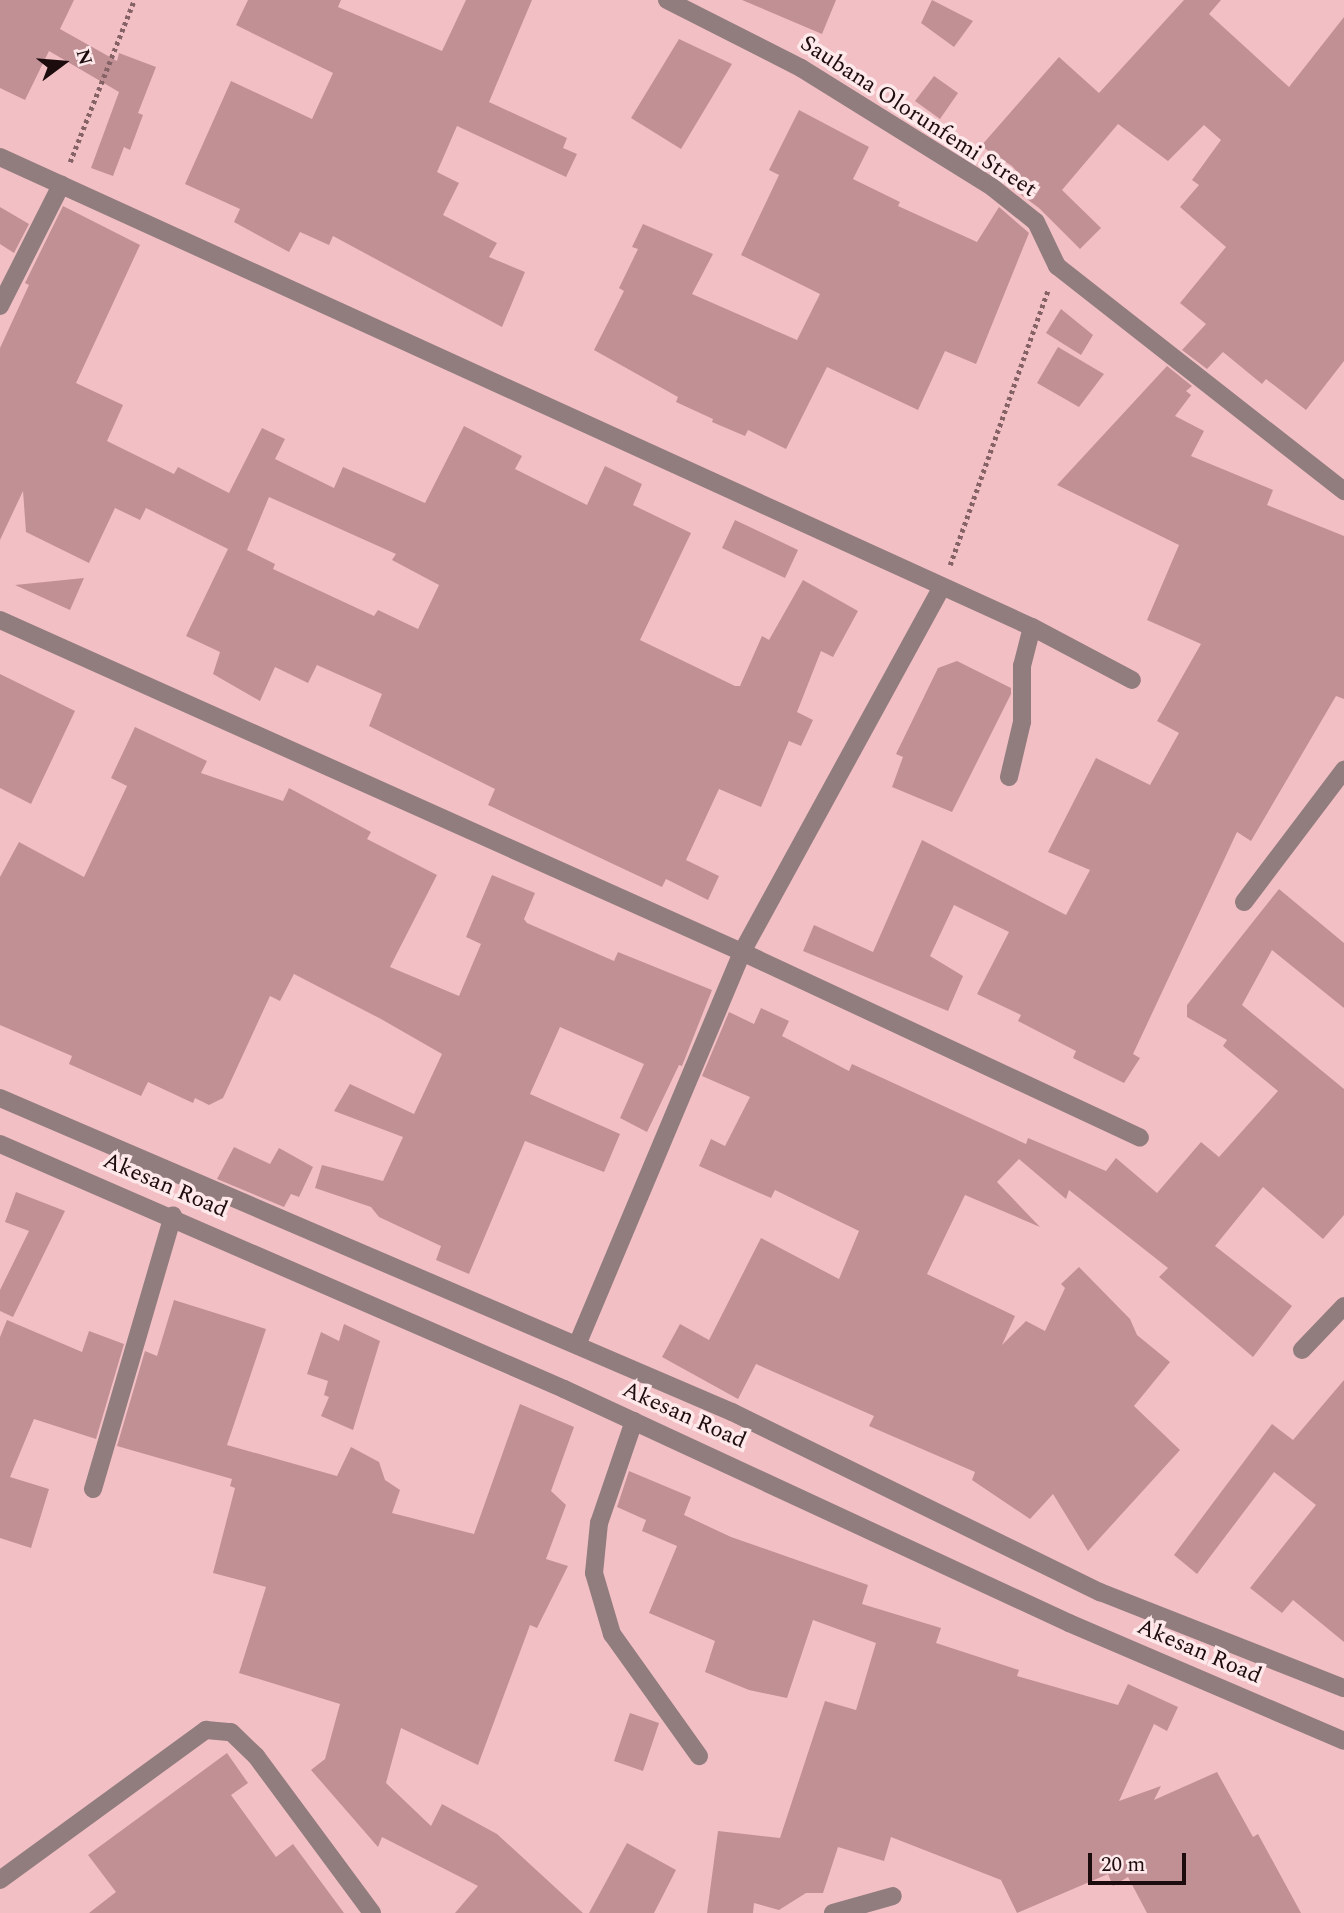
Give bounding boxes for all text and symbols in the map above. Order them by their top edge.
north arrow [28,28,98,98]
street label: Saubana Olorunfemi Street [795,30,1041,204]
text: N [68,46,100,69]
street label: Akesan Road [99,1147,231,1225]
street label: Akesan Road [618,1376,750,1456]
street label: Akesan Road [1133,1613,1265,1691]
scale bar [1092,1840,1190,1884]
text: 20 m [1101,1849,1145,1881]

